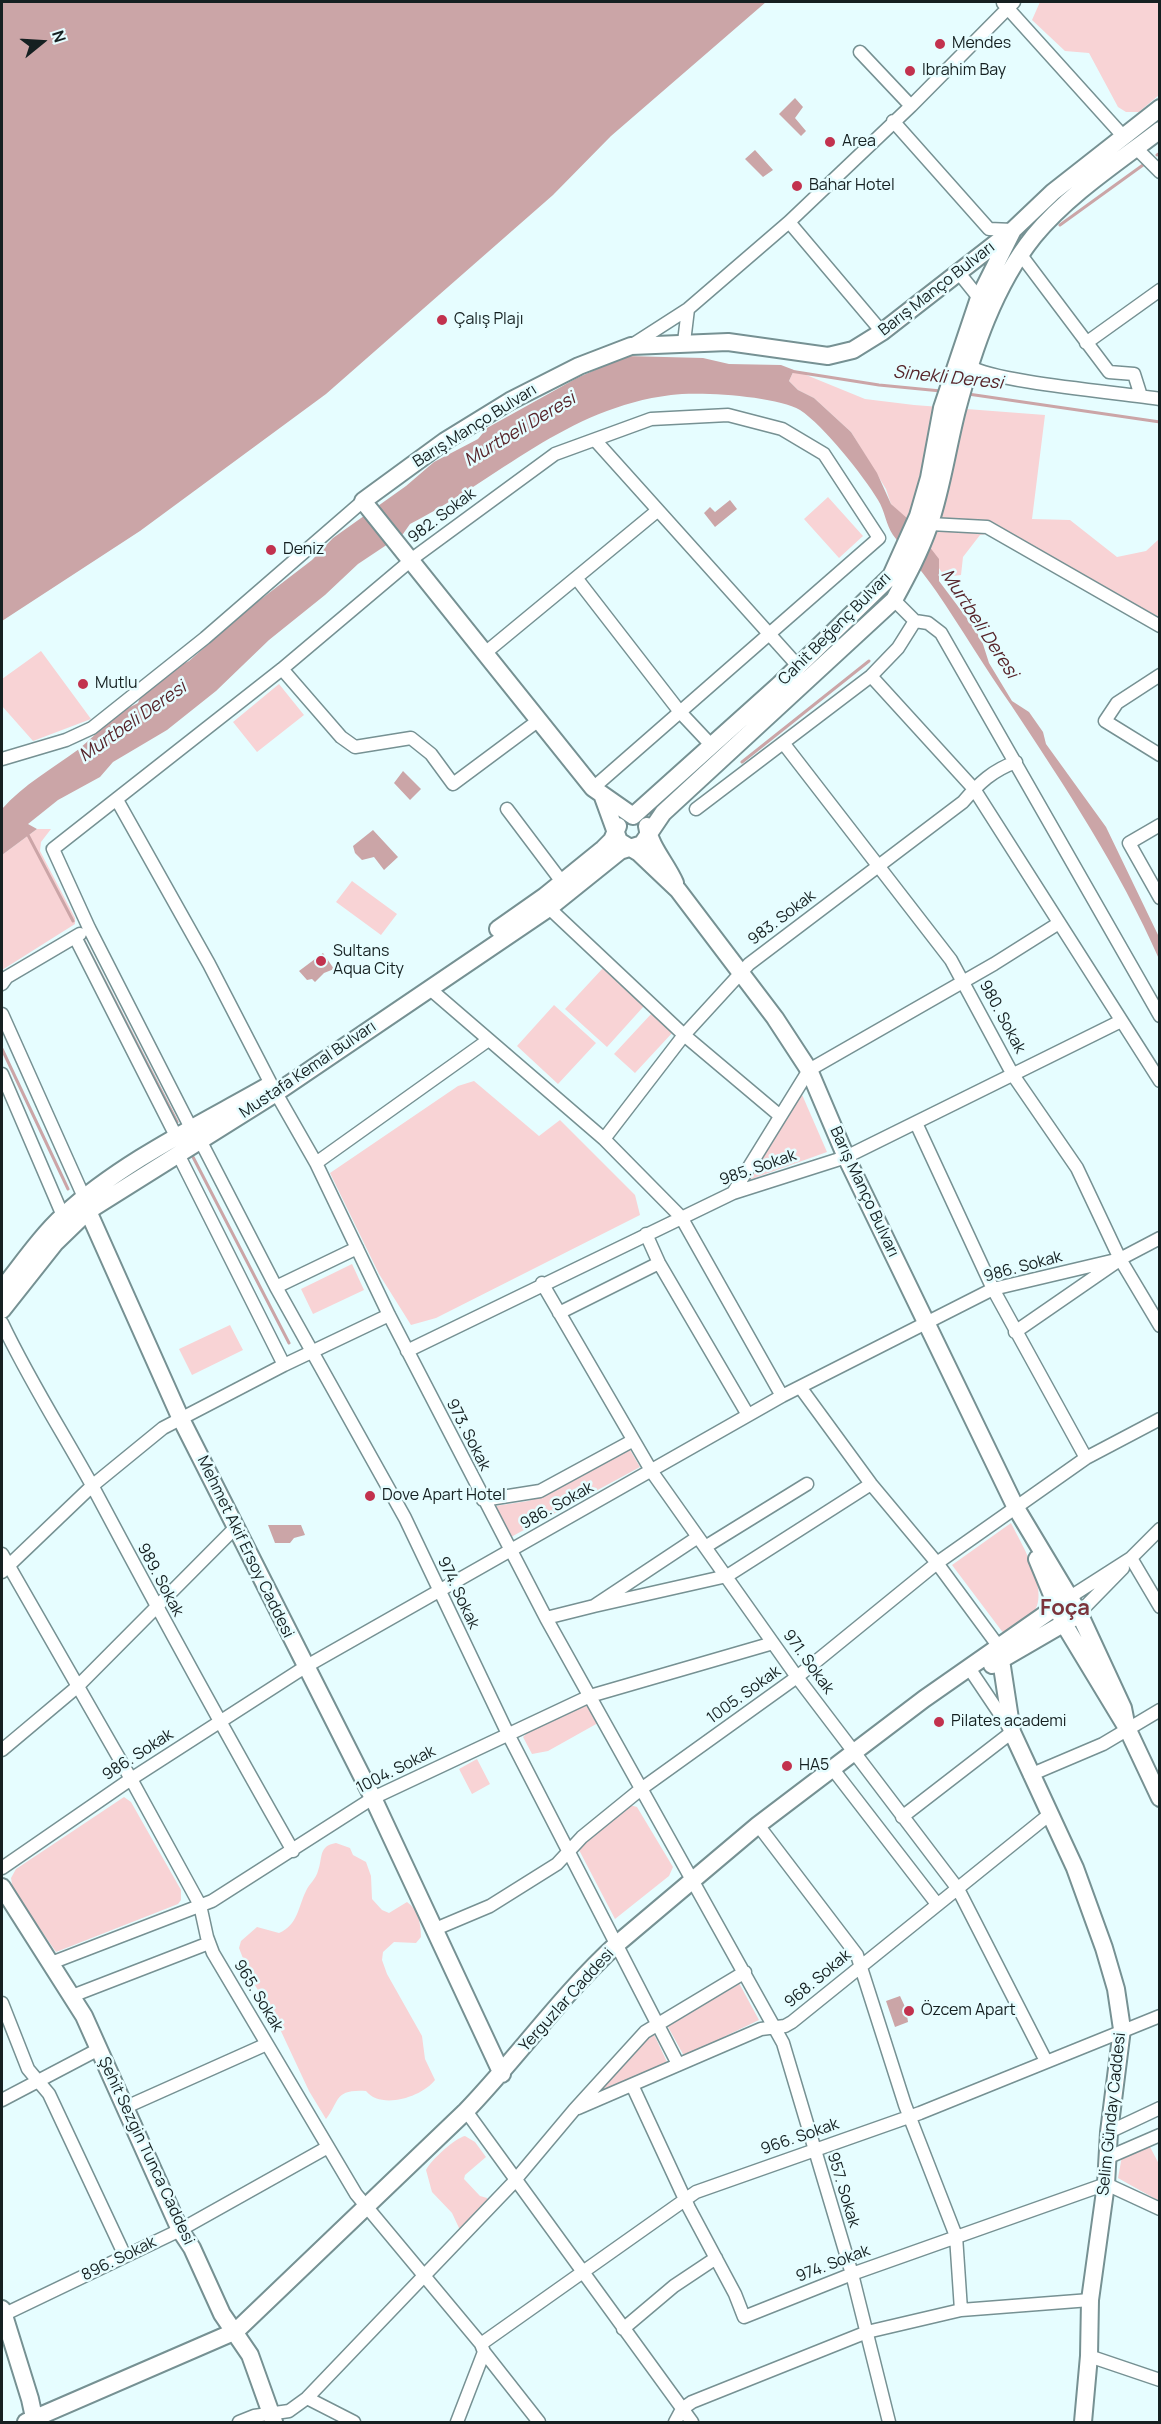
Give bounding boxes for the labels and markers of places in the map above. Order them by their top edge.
place label: Mendes [952,34,1011,54]
marker: Mendes [933,37,947,51]
place label: Ibrahim Bay [922,61,1006,81]
marker: Ibrahim Bay [903,64,917,78]
place label: Area [842,132,876,152]
marker: Area [823,135,837,149]
place label: Bahar Hotel [809,176,895,196]
marker: Bahar Hotel [790,179,804,193]
place label: Çalış Plajı [454,310,523,330]
marker: Çalış Plajı [435,313,449,327]
place label: Deniz [283,540,325,560]
marker: Deniz [264,543,278,557]
place label: Mutlu [95,674,138,694]
marker: Mutlu [76,677,90,691]
place label: Sultans Aqua City [333,942,404,980]
marker: Sultans Aqua City [314,954,328,968]
place label: Dove Apart Hotel [382,1486,506,1506]
marker: Dove Apart Hotel [363,1489,377,1503]
place label: Pilates academi [951,1712,1067,1732]
marker: Pilates academi [932,1715,946,1729]
place label: HA5 [799,1756,829,1776]
marker: HA5 [780,1759,794,1773]
place label: Özcem Apart [921,2001,1016,2021]
marker: Özcem Apart [902,2004,916,2018]

